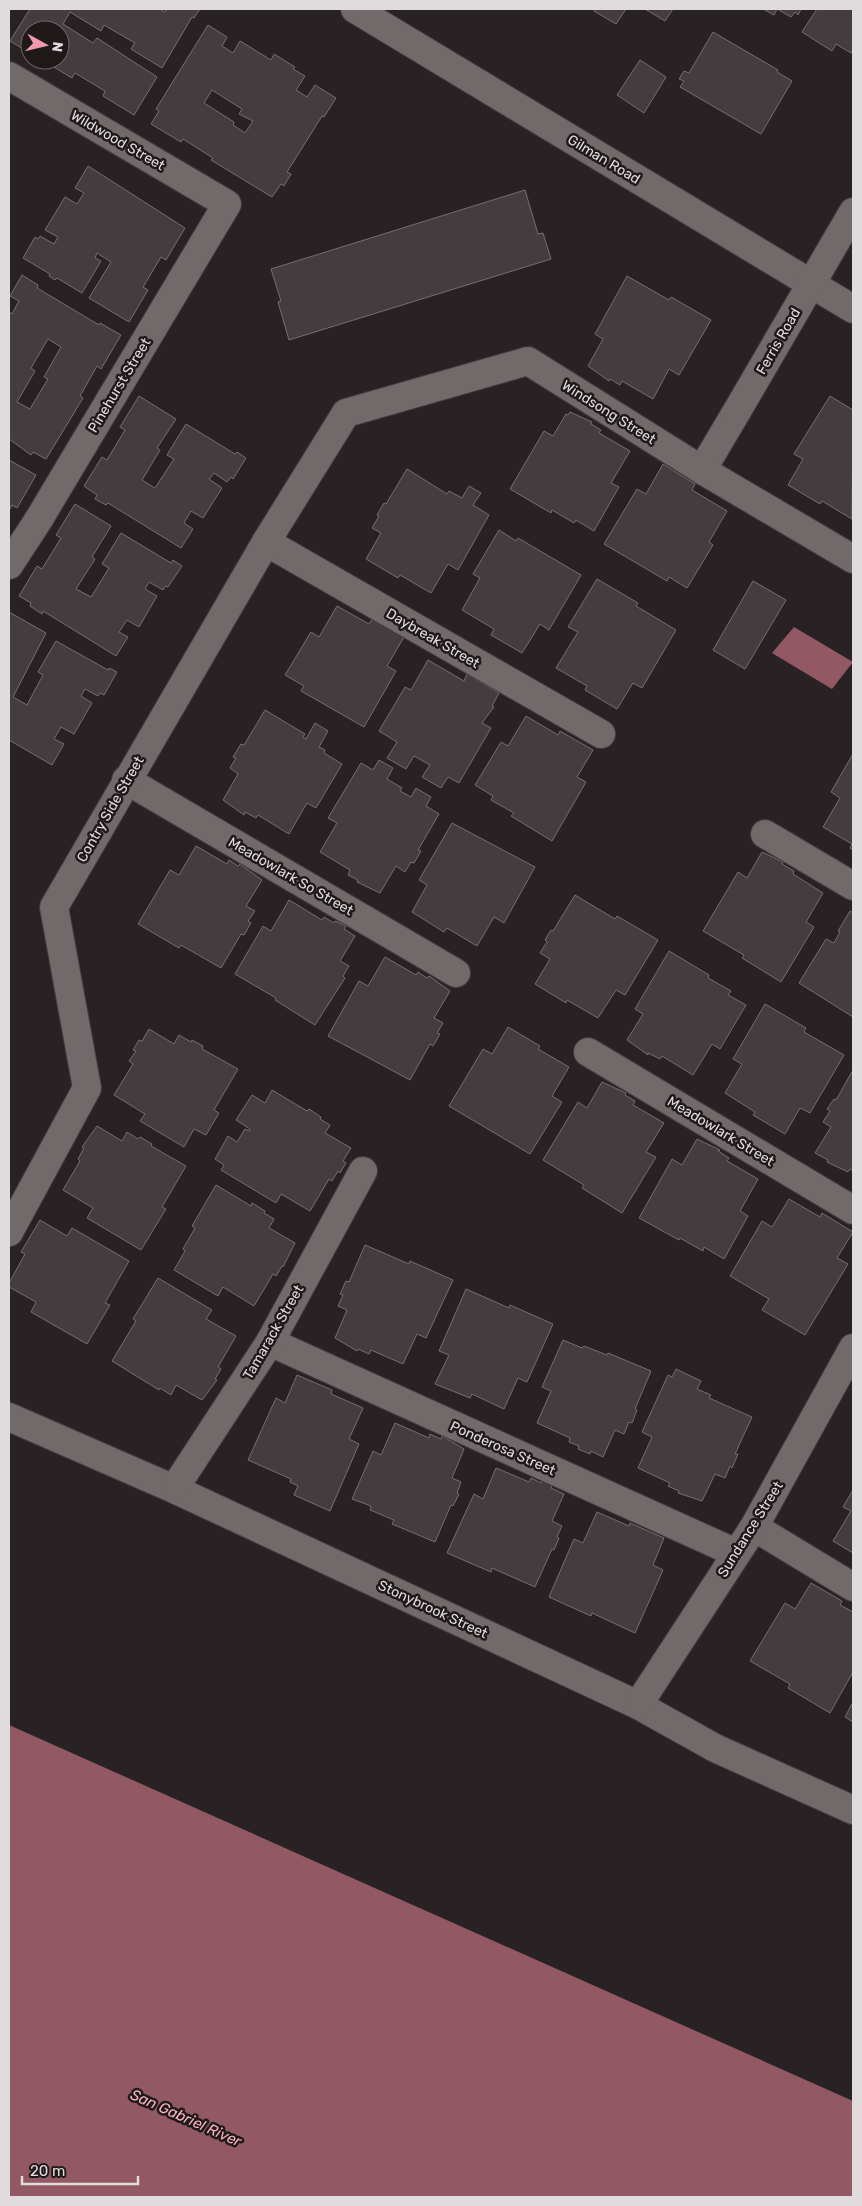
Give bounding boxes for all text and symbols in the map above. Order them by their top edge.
north arrow [20,20,70,70]
text: N [48,41,66,53]
street label: Wildwood Street [68,107,168,174]
street label: Gilman Road [564,131,643,188]
street label: Ferris Road [753,305,804,377]
street label: Pinehurst Street [84,334,155,436]
street label: Windsong Street [559,377,659,448]
street label: Daybreak Street [383,605,483,672]
street label: Contry Side Street [73,753,148,865]
street label: Meadowlark So Street [225,834,357,919]
street label: Meadowlark Street [664,1093,778,1170]
street label: Tamarack Street [239,1281,308,1383]
street label: Ponderosa Street [447,1418,559,1480]
street label: Sundance Street [714,1478,787,1580]
street label: Stonybrook Street [375,1577,491,1642]
water label: San Gabriel River [128,2085,245,2151]
scale bar [22,2154,139,2186]
text: 20 m [30,2162,65,2180]

